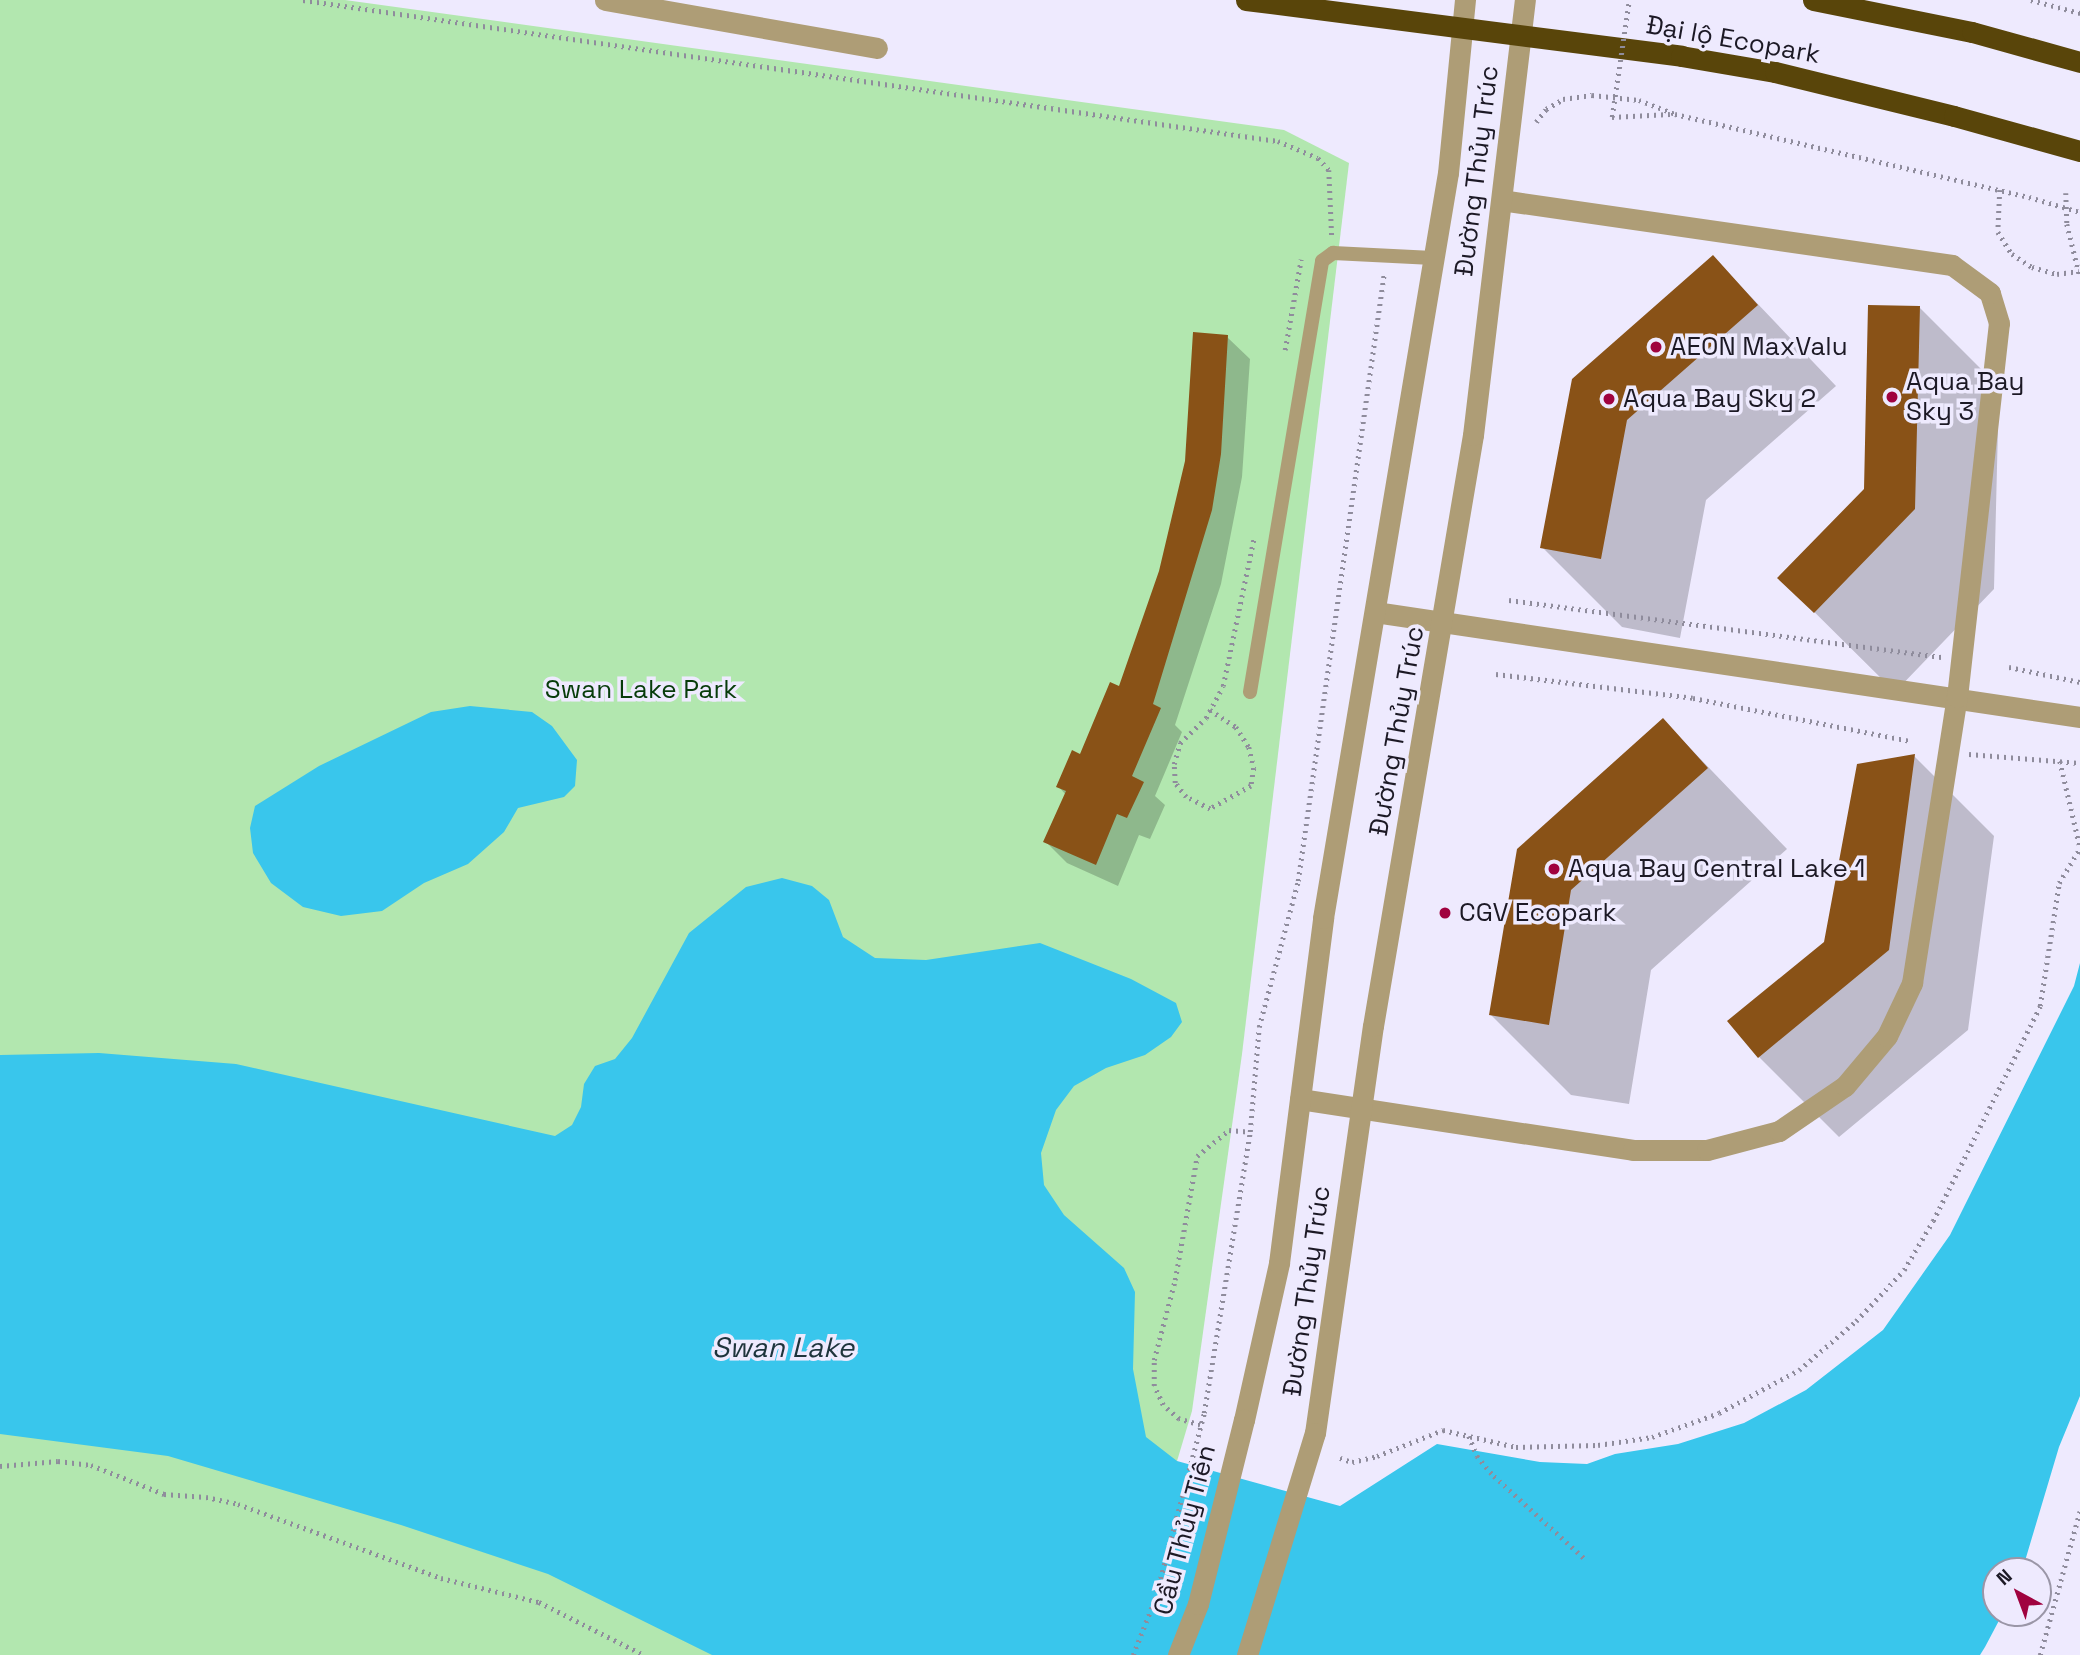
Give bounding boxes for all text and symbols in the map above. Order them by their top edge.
street label: Đại lộ Ecopark [1644,9,1822,71]
street label: Đường Thủy Trúc [1449,63,1505,279]
place label: AEON MaxValu [1670,331,1848,363]
marker: AEON MaxValu [1648,339,1664,355]
place label: Aqua Bay Sky 3 [1906,366,2024,428]
place label: Aqua Bay Sky 2 [1623,383,1816,415]
marker: Aqua Bay Sky 3 [1884,389,1900,405]
marker: Aqua Bay Sky 2 [1601,391,1617,407]
street label: Đường Thủy Trúc [1363,623,1431,839]
park label: Swan Lake Park [545,674,737,706]
place label: Aqua Bay Central Lake 1 [1568,853,1865,885]
marker: Aqua Bay Central Lake 1 [1546,861,1562,877]
place label: CGV Ecopark [1459,897,1617,929]
marker: CGV Ecopark [1437,905,1453,921]
street label: Đường Thủy Trúc [1277,1183,1337,1399]
water label: Swan Lake [712,1330,854,1364]
street label: Cầu Thủy Tiên [1147,1441,1223,1619]
north arrow [1982,1557,2052,1627]
text: N [1991,1564,2017,1591]

